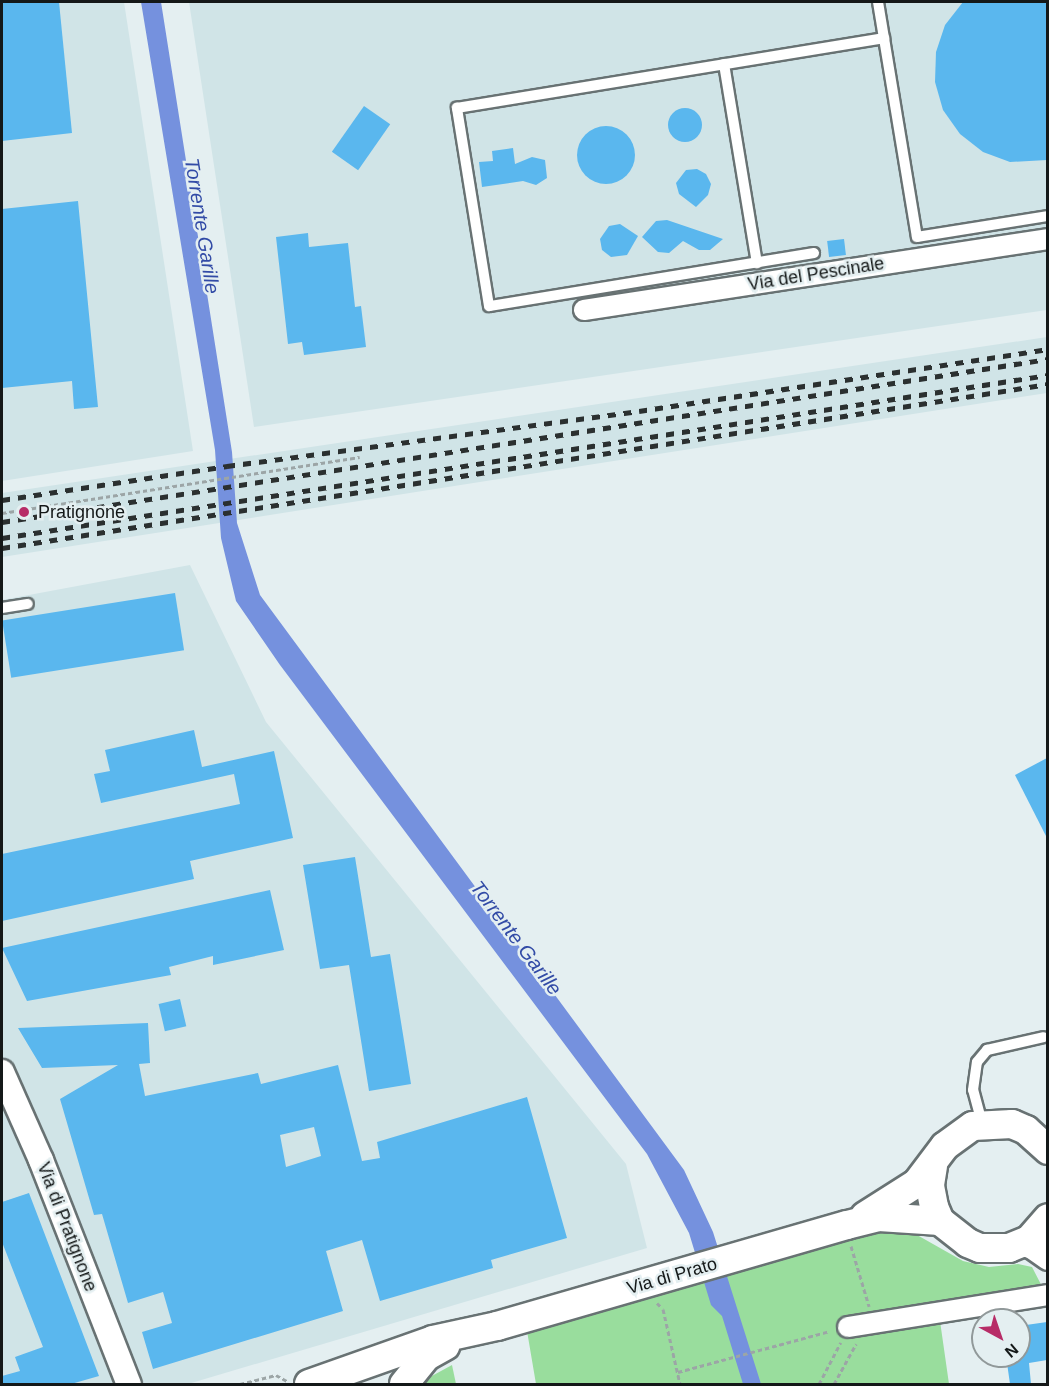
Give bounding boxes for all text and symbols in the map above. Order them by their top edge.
water label: Torrente Garille [179,156,225,296]
street label: Via del Pescinale [746,253,886,295]
place label: Pratignone [38,501,125,523]
marker: Pratignone [15,503,33,521]
water label: Torrente Garille [465,876,567,1000]
street label: Via di Pratignone [32,1159,102,1295]
street label: Via di Prato [624,1253,720,1299]
north arrow [971,1308,1031,1368]
text: N [1002,1340,1021,1361]

